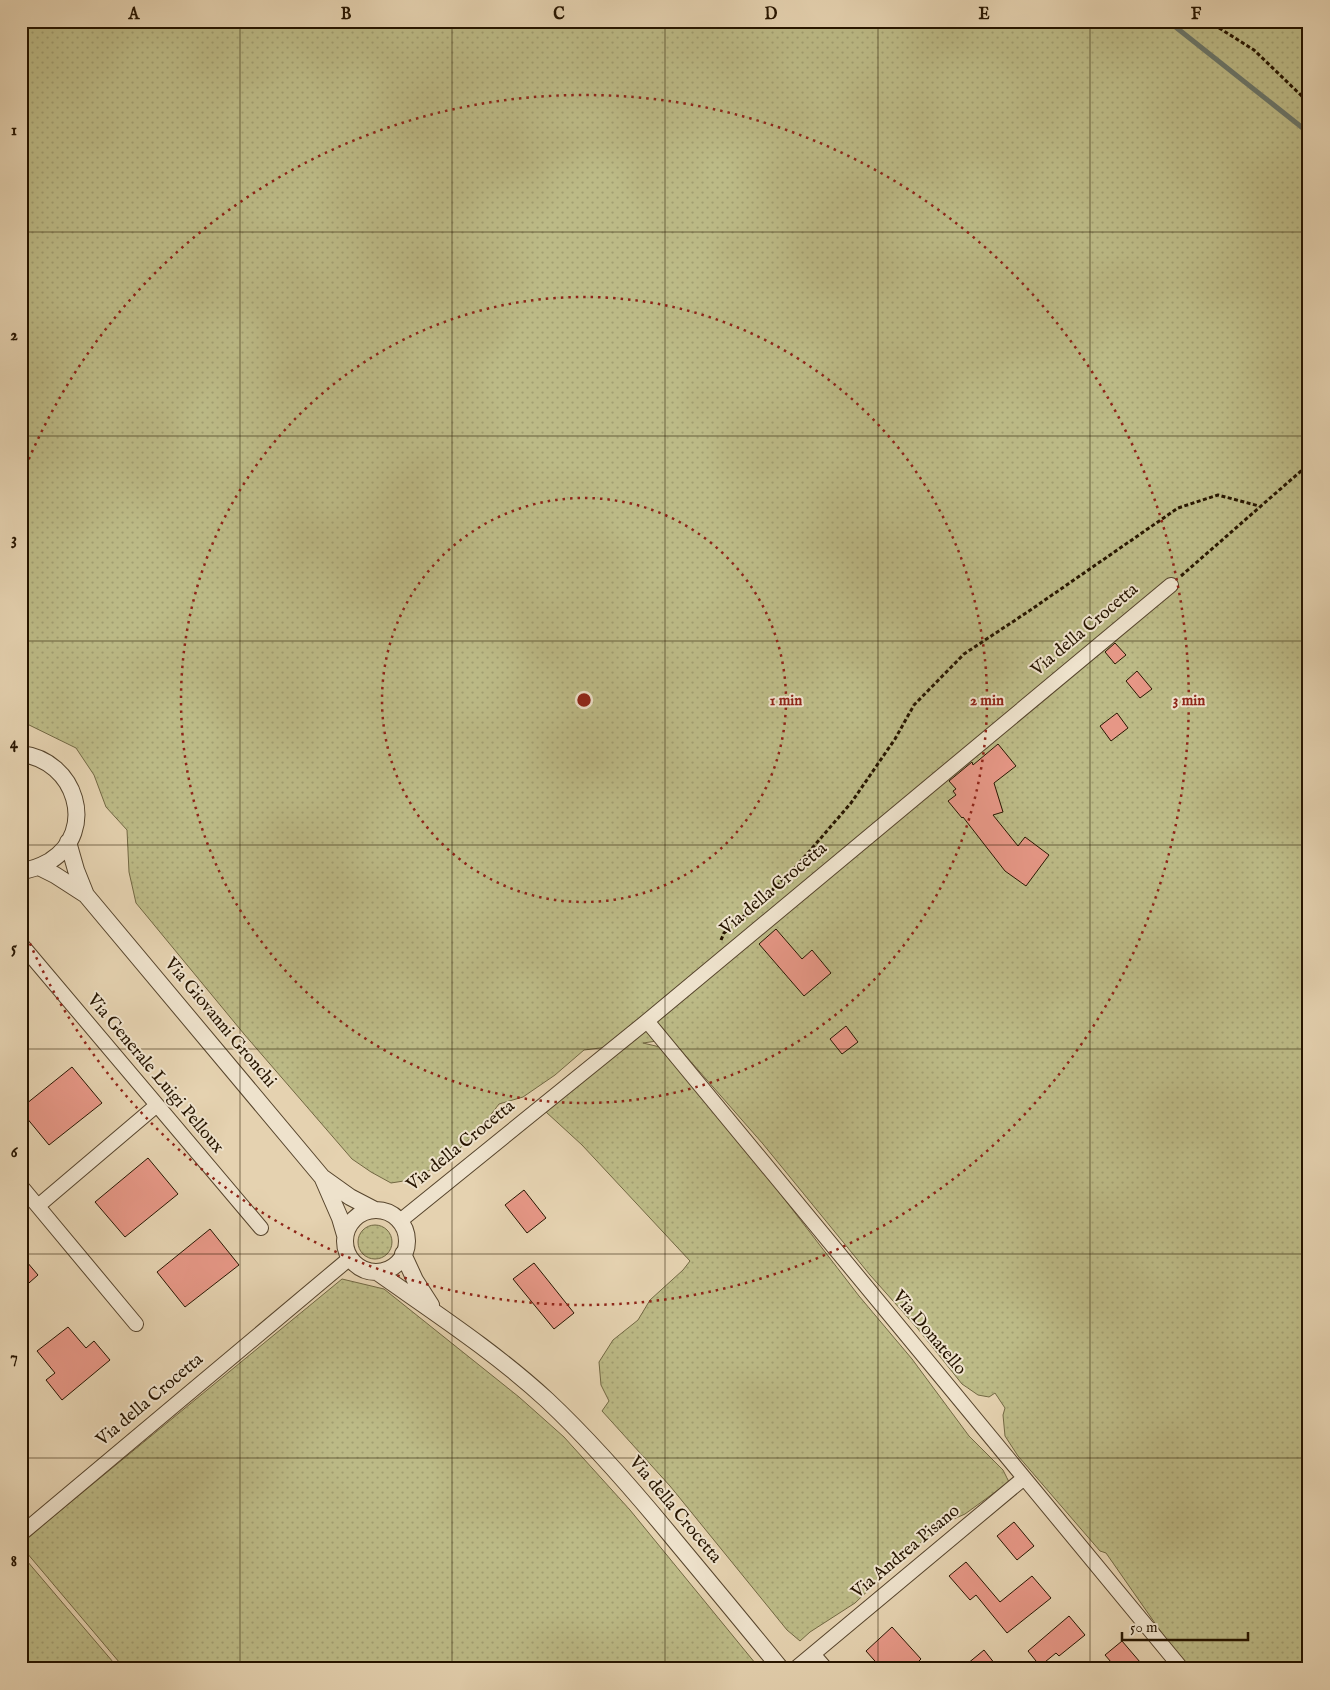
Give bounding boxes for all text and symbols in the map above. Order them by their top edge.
text: A [128,5,141,25]
text: B [341,5,352,25]
text: C [553,5,565,25]
text: D [765,5,778,25]
text: E [978,5,990,25]
text: F [1191,5,1202,25]
text: 1 [11,121,17,141]
text: 2 [10,326,18,346]
text: 3 [11,530,17,550]
street label: Via della Crocetta [1026,578,1143,682]
centre of rings [575,691,593,709]
text: 1 min [770,691,802,710]
text: 2 min [970,691,1004,710]
text: 3 min [1173,691,1205,710]
text: 4 [10,734,19,754]
street label: Via della Crocetta [715,837,832,941]
text: 5 [11,939,17,959]
street label: Via Giovanni Gronchi [158,953,281,1093]
street label: Via Generale Luigi Pelloux [81,989,229,1159]
street label: Via della Crocetta [401,1095,520,1197]
text: 6 [11,1143,19,1163]
street label: Via Donatello [886,1285,971,1380]
text: 7 [10,1348,18,1368]
street label: Via della Crocetta [91,1348,208,1452]
street label: Via della Crocetta [623,1451,727,1568]
street label: Via Andrea Pisano [846,1500,965,1605]
text: 8 [11,1552,17,1572]
scale bar [1122,1610,1249,1642]
text: 50 m [1130,1618,1158,1637]

